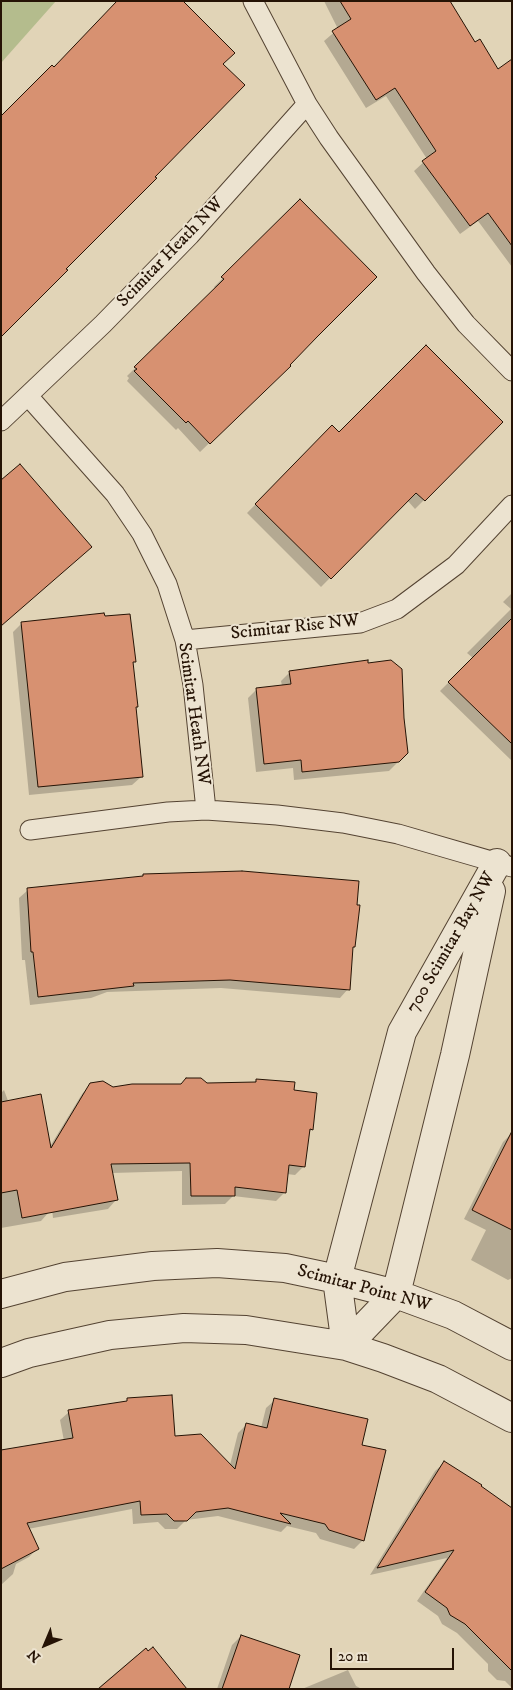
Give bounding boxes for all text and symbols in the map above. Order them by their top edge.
street label: Scimitar Heath NW [113,194,229,312]
street label: Scimitar Rise NW [230,611,360,645]
street label: Scimitar Heath NW [172,641,214,787]
street label: 700 Scimitar Bay NW [403,869,501,1017]
street label: Scimitar Point NW [295,1261,433,1317]
north arrow [20,1620,70,1670]
scale bar [333,1638,457,1670]
text: N [24,1645,45,1666]
text: 20 m [338,1647,368,1666]

